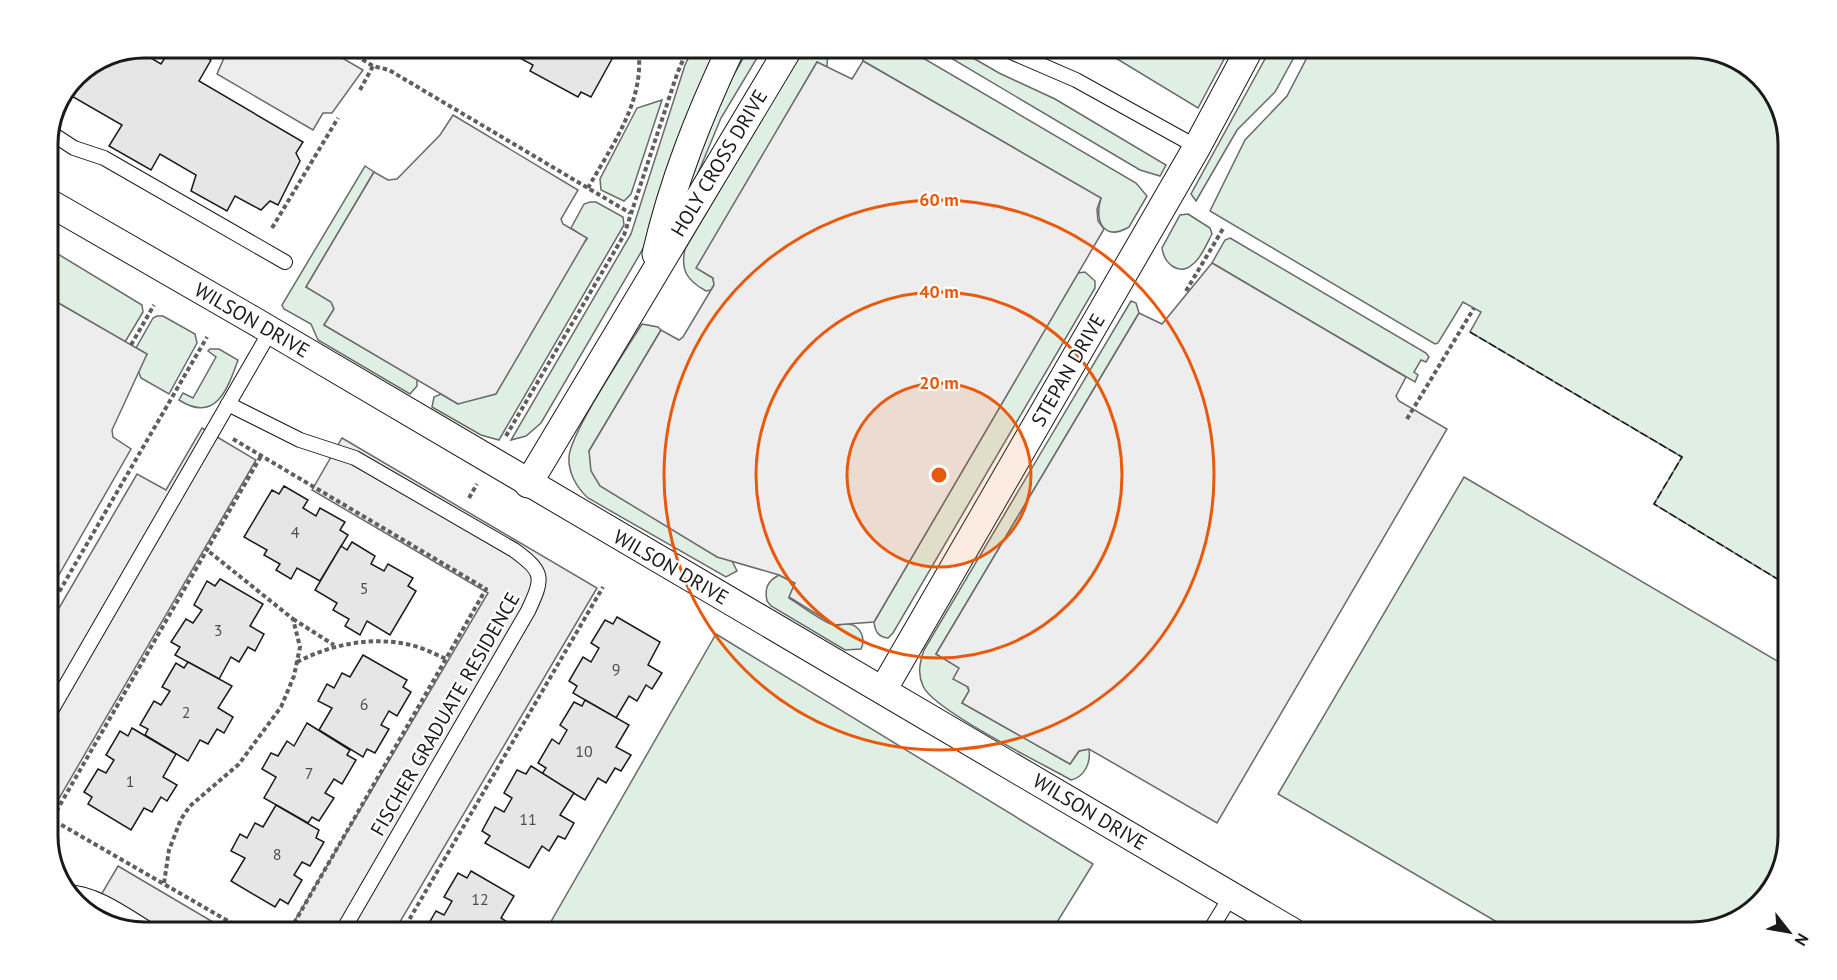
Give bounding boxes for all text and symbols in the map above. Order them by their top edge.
street label: HOLY CROSS DRIVE [665,85,773,241]
text: 60 m [919,188,959,211]
street label: WILSON DRIVE [190,277,314,363]
text: 40 m [919,280,959,303]
street label: STEPAN DRIVE [1025,309,1111,431]
text: 20 m [919,371,959,394]
centre of rings [929,465,949,485]
house number: 4 [291,522,300,542]
street label: WILSON DRIVE [609,524,733,610]
house number: 5 [360,578,368,598]
street label: FISCHER GRADUATE RESIDENCE [364,588,526,840]
house number: 3 [214,620,222,640]
house number: 9 [612,659,620,679]
house number: 6 [360,694,368,714]
house number: 2 [182,702,190,722]
house number: 10 [575,741,593,761]
house number: 7 [305,763,313,783]
street label: WILSON DRIVE [1028,768,1152,856]
house number: 1 [126,771,134,791]
house number: 11 [519,809,537,829]
house number: 8 [273,844,281,864]
house number: 12 [471,889,489,909]
north arrow [1759,902,1819,962]
text: N [1791,930,1813,949]

